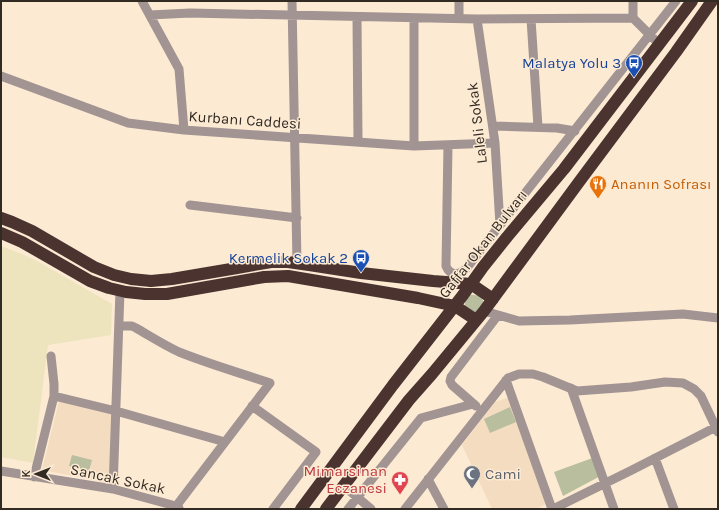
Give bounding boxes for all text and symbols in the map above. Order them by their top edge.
bus stop icon: Malatya Yolu 3 [624,53,644,78]
place label: Malatya Yolu 3 [522,54,621,72]
street label: Laleli Sokak [463,81,491,165]
street label: Kurbanı Caddesi [188,107,302,133]
restaurant icon: Ananın Sofrası [588,174,608,199]
place label: Ananın Sofrası [611,175,712,193]
street label: Gaffar Okan Bulvarı [435,186,531,302]
bus stop icon: Kermelik Sokak 2 [351,248,371,273]
place label: Kermelik Sokak 2 [229,249,348,267]
north arrow [16,454,56,494]
street label: Sancak Sokak [69,460,167,498]
place label: Mimarsinan Eczanesi [303,462,387,497]
mosque icon: Cami [462,464,482,489]
place label: Cami [485,465,521,483]
text: K [20,470,33,478]
pharmacy icon: Mimarsinan Eczanesi [390,470,410,495]

